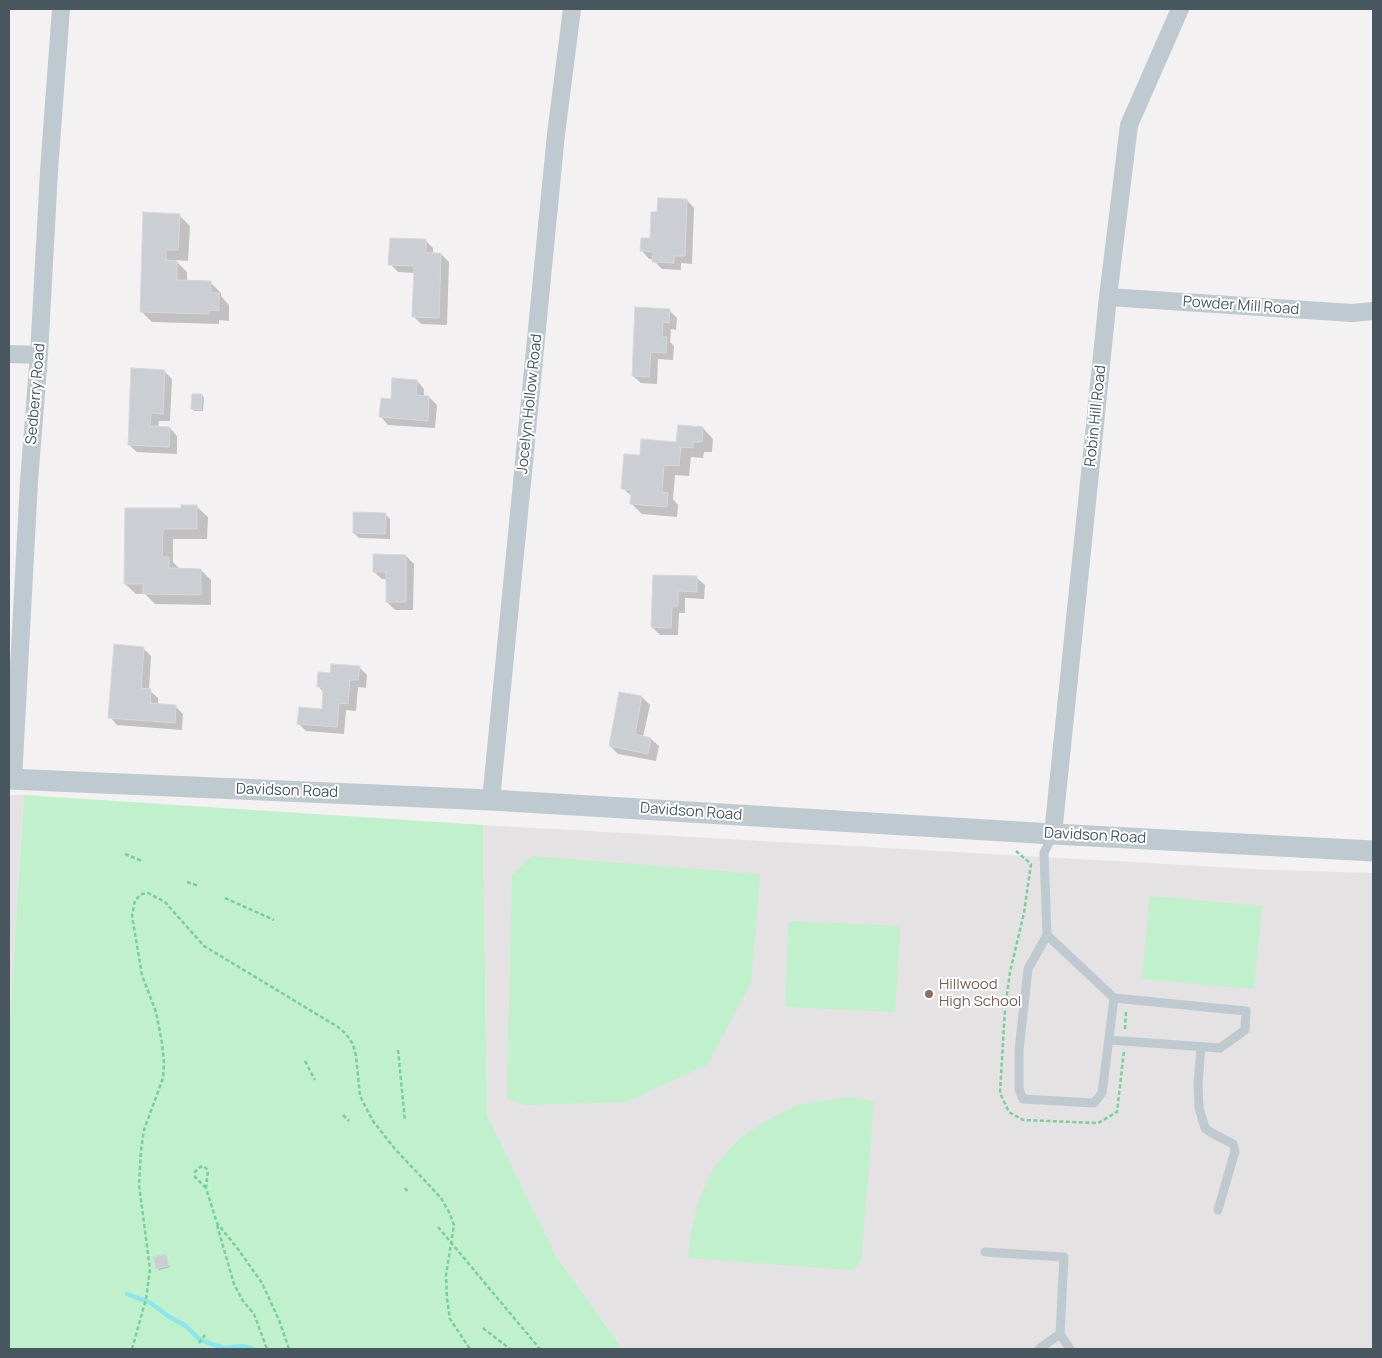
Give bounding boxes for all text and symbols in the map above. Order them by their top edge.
street label: Powder Mill Road [1182,293,1300,319]
street label: Jocelyn Hollow Road [514,333,546,475]
street label: Sedberry Road [23,343,49,445]
street label: Robin Hill Road [1082,364,1110,468]
street label: Davidson Road [236,780,338,802]
street label: Davidson Road [639,799,743,825]
street label: Davidson Road [1043,824,1147,848]
place label: Hillwood High School [939,976,1021,1011]
marker: Hillwood High School [923,988,935,1000]

